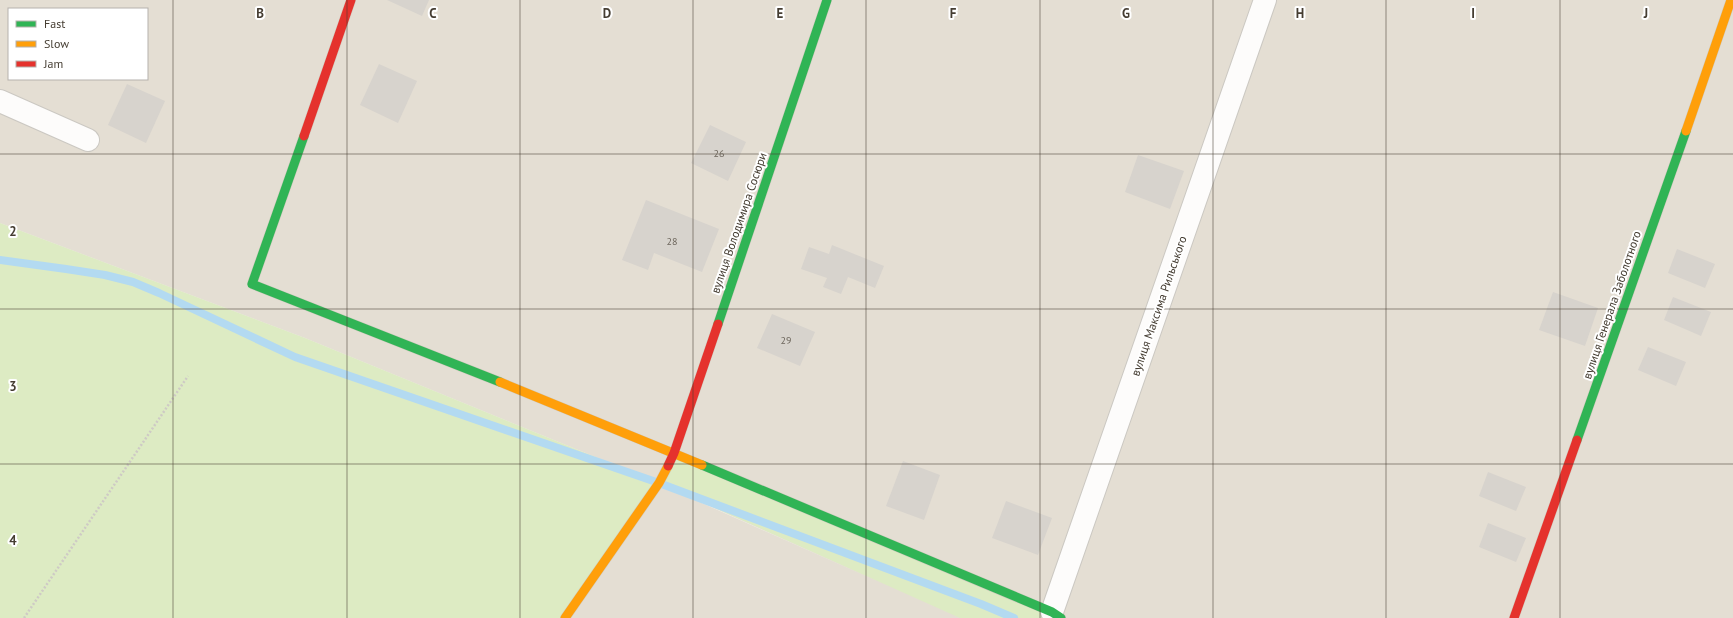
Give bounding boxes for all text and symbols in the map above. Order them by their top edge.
text: B [256,5,264,22]
text: C [429,5,437,22]
text: D [603,5,611,22]
text: E [777,5,784,22]
text: F [950,5,957,22]
text: G [1122,5,1130,22]
text: H [1296,5,1304,22]
text: I [1471,5,1475,22]
text: J [1643,5,1648,22]
legend [8,8,148,80]
text: Fast [44,16,65,31]
text: Slow [44,36,69,51]
text: Jam [43,56,63,71]
house number: 26 [714,147,724,160]
street label: вулиця Володимира Сосюри [707,150,770,295]
text: 2 [9,223,17,240]
street label: вулиця Генерала Заболотного [1579,229,1644,381]
street label: вулиця Максима Рильського [1127,234,1190,378]
house number: 28 [667,235,677,248]
house number: 29 [781,334,791,347]
text: 3 [9,378,17,395]
text: 4 [9,532,17,549]

